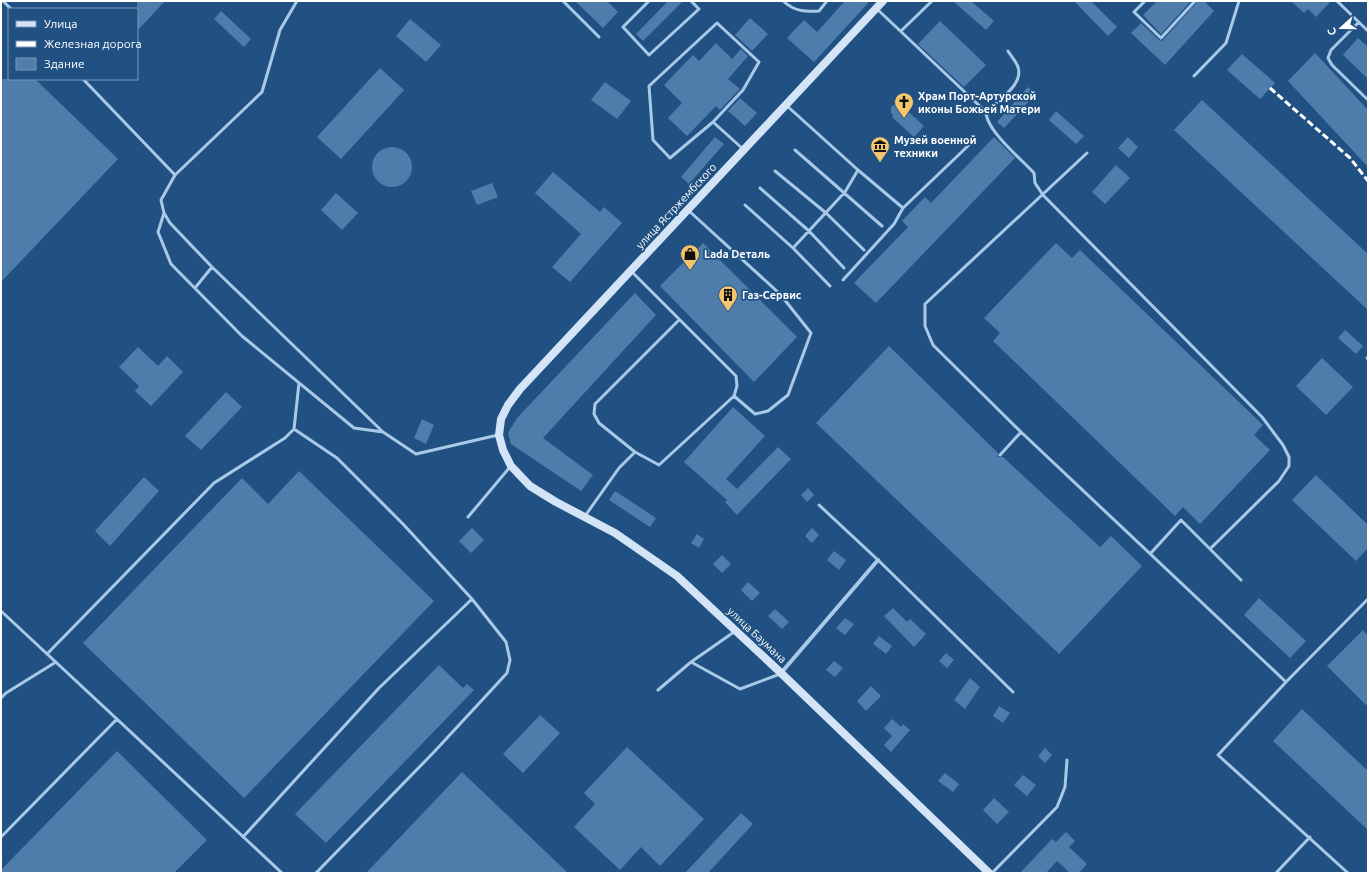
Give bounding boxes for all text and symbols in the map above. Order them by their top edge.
legend [8,8,138,80]
north arrow [1321,8,1361,48]
text: Улица [44,17,77,30]
text: С [1325,26,1339,37]
text: Железная дорога [44,37,142,50]
text: Здание [44,57,85,70]
place label: Храм Порт-Артурской иконы Божьей Матери [918,90,1041,115]
church icon: Храм Порт-Артурской иконы Божьей Матери [893,91,915,119]
place label: Музей военной техники [894,134,976,159]
museum icon: Музей военной техники [869,135,891,163]
street label: улица Ястржембского [633,161,719,251]
shop icon: Lada Dеталь [679,243,701,271]
place label: Lada Dеталь [704,248,770,260]
building icon: Газ-Сервис [717,284,739,312]
place label: Газ-Сервис [742,289,802,301]
street label: улица Баумана [725,605,789,665]

